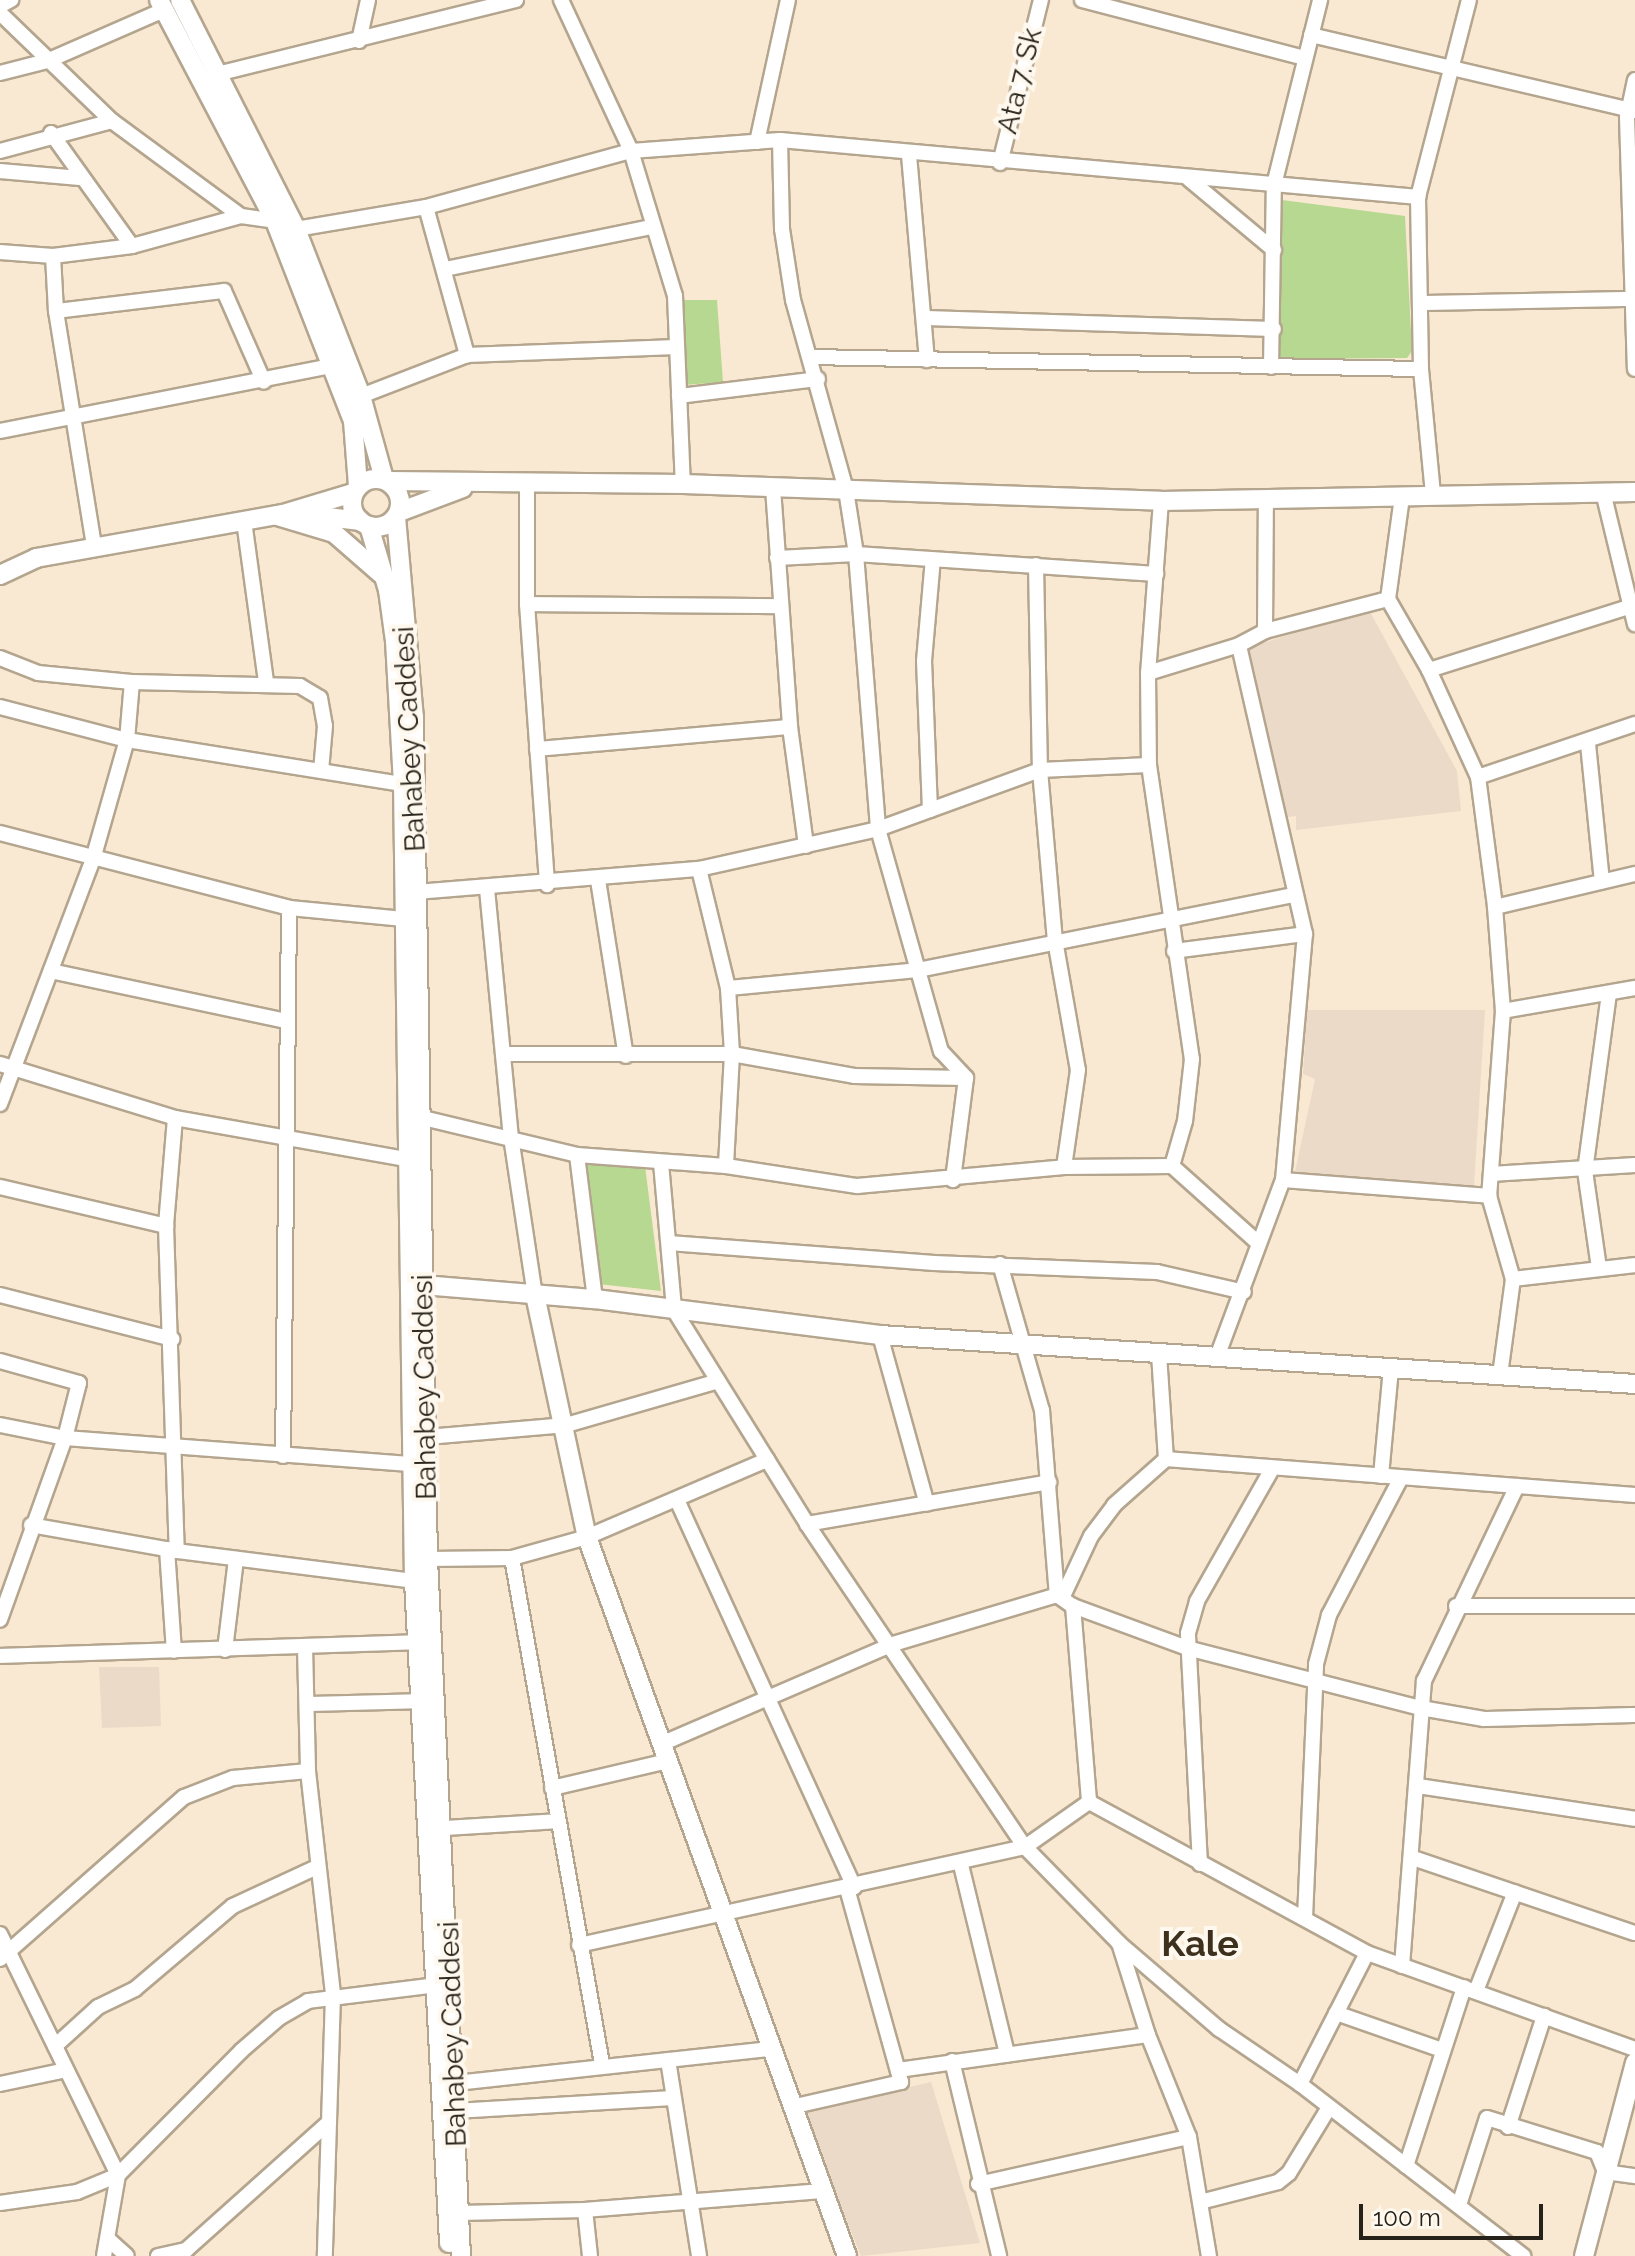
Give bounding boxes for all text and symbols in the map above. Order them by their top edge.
street label: Ata 7. Sk [991,25,1049,137]
street label: Bahabey Caddesi [387,625,433,853]
street label: Bahabey Caddesi [406,1273,444,1501]
street label: Bahabey Caddesi [432,1920,474,2148]
district label: Kale [1161,1922,1239,1966]
scale bar [1363,2188,1547,2238]
text: 100 m [1373,2203,1441,2232]

